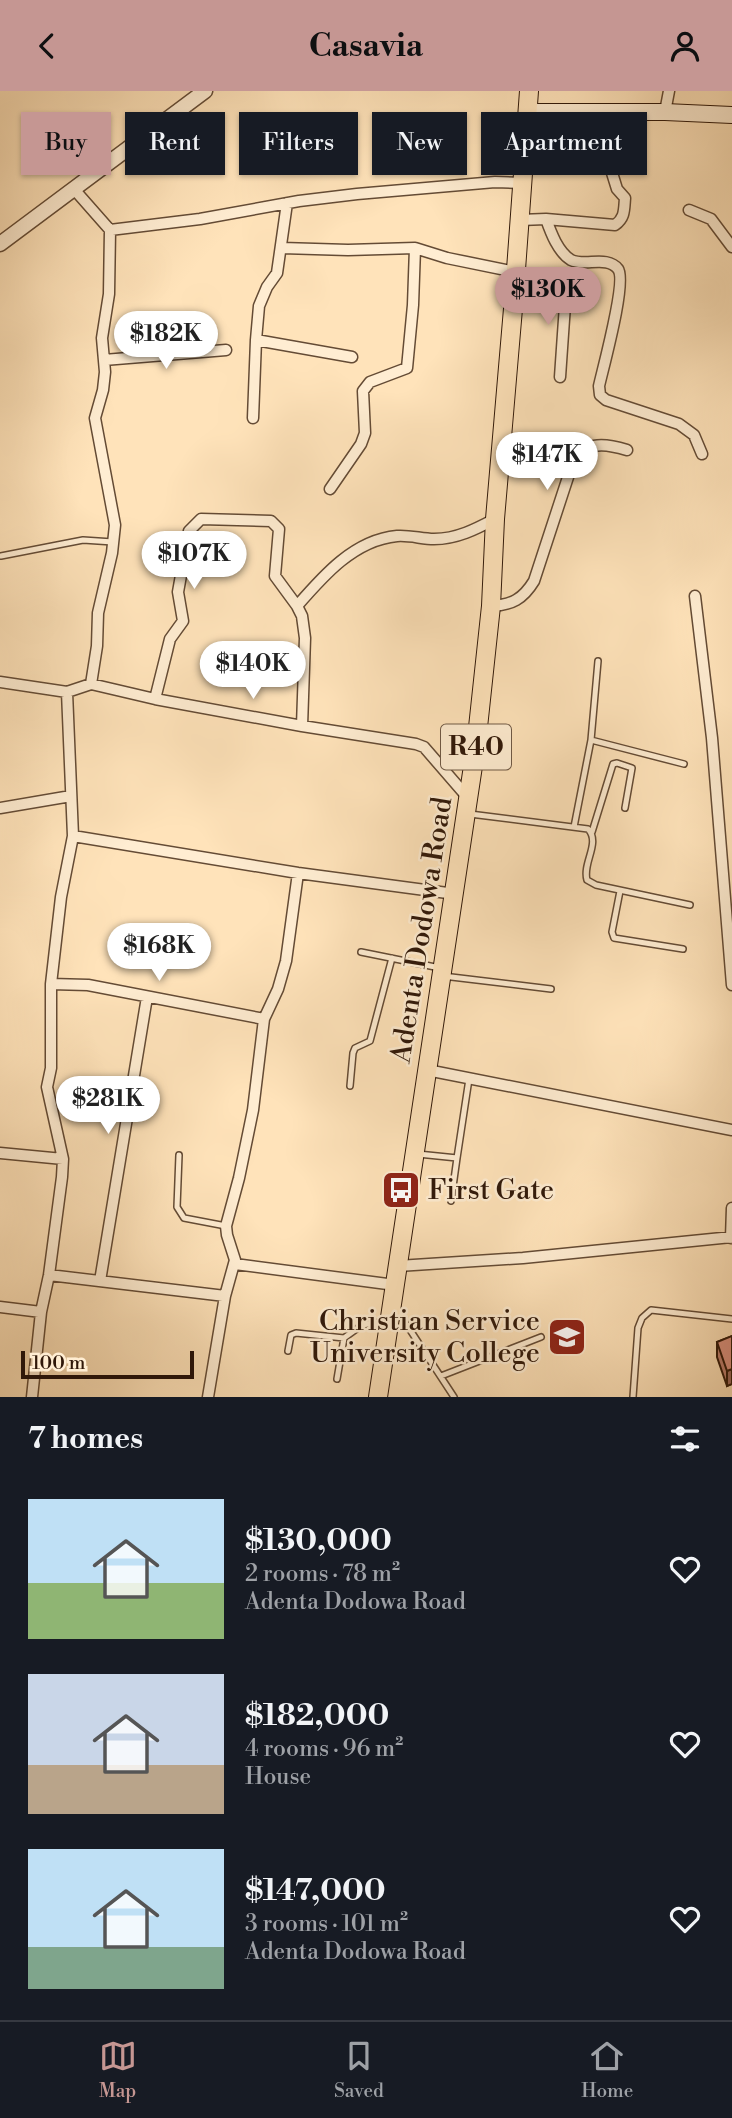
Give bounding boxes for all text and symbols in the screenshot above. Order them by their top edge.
text: Casavia [309,26,423,66]
icon: back [28,27,66,65]
icon: person [666,27,704,65]
chip: Buy [21,112,111,175]
chip: Rent [125,112,225,175]
chip: Filters [239,112,358,175]
chip: New [372,112,467,175]
chip: Apartment [481,112,647,175]
pin: $130K [499,267,597,327]
text: $130K [511,276,585,304]
pin: $182K [117,311,215,371]
text: $182K [130,320,202,348]
pin: $147K [498,433,596,492]
text: $147K [512,441,582,469]
pin: $107K [145,531,243,591]
text: $107K [158,540,230,568]
pin: $140K [204,641,302,701]
text: $140K [216,650,290,678]
road number: R40 [441,725,511,769]
street label: Adenta Dodowa Road [384,794,460,1066]
pin: $168K [110,923,208,983]
text: $168K [123,932,195,960]
pin: $281K [59,1077,157,1136]
text: $281K [72,1085,144,1113]
bus stop icon: First Gate [380,1169,422,1211]
place label: First Gate [428,1173,554,1208]
place label: Christian Service University College [310,1304,540,1371]
school or university icon: Christian Service University College [546,1316,588,1358]
scale bar [21,1348,194,1380]
text: 100 m [32,1351,85,1375]
text: 7 homes [28,1420,143,1458]
icon: filters [666,1420,704,1458]
text: $130,000 [245,1522,392,1560]
icon: home [84,1527,168,1611]
icon: heart [666,1550,704,1588]
text: 2 rooms · 78 m² [245,1560,400,1588]
text: Adenta Dodowa Road [245,1588,466,1616]
text: $182,000 [245,1697,389,1735]
icon: home [84,1702,168,1786]
icon: heart [666,1725,704,1763]
text: 4 rooms · 96 m² [245,1735,403,1763]
text: House [245,1763,311,1791]
text: $147,000 [245,1872,386,1910]
icon: home [84,1877,168,1961]
icon: heart [666,1900,704,1938]
text: 3 rooms · 101 m² [245,1910,408,1938]
text: Adenta Dodowa Road [245,1938,466,1966]
tab: Map [99,2037,137,2103]
tab: Saved [334,2037,384,2103]
tab: Home [581,2037,633,2103]

